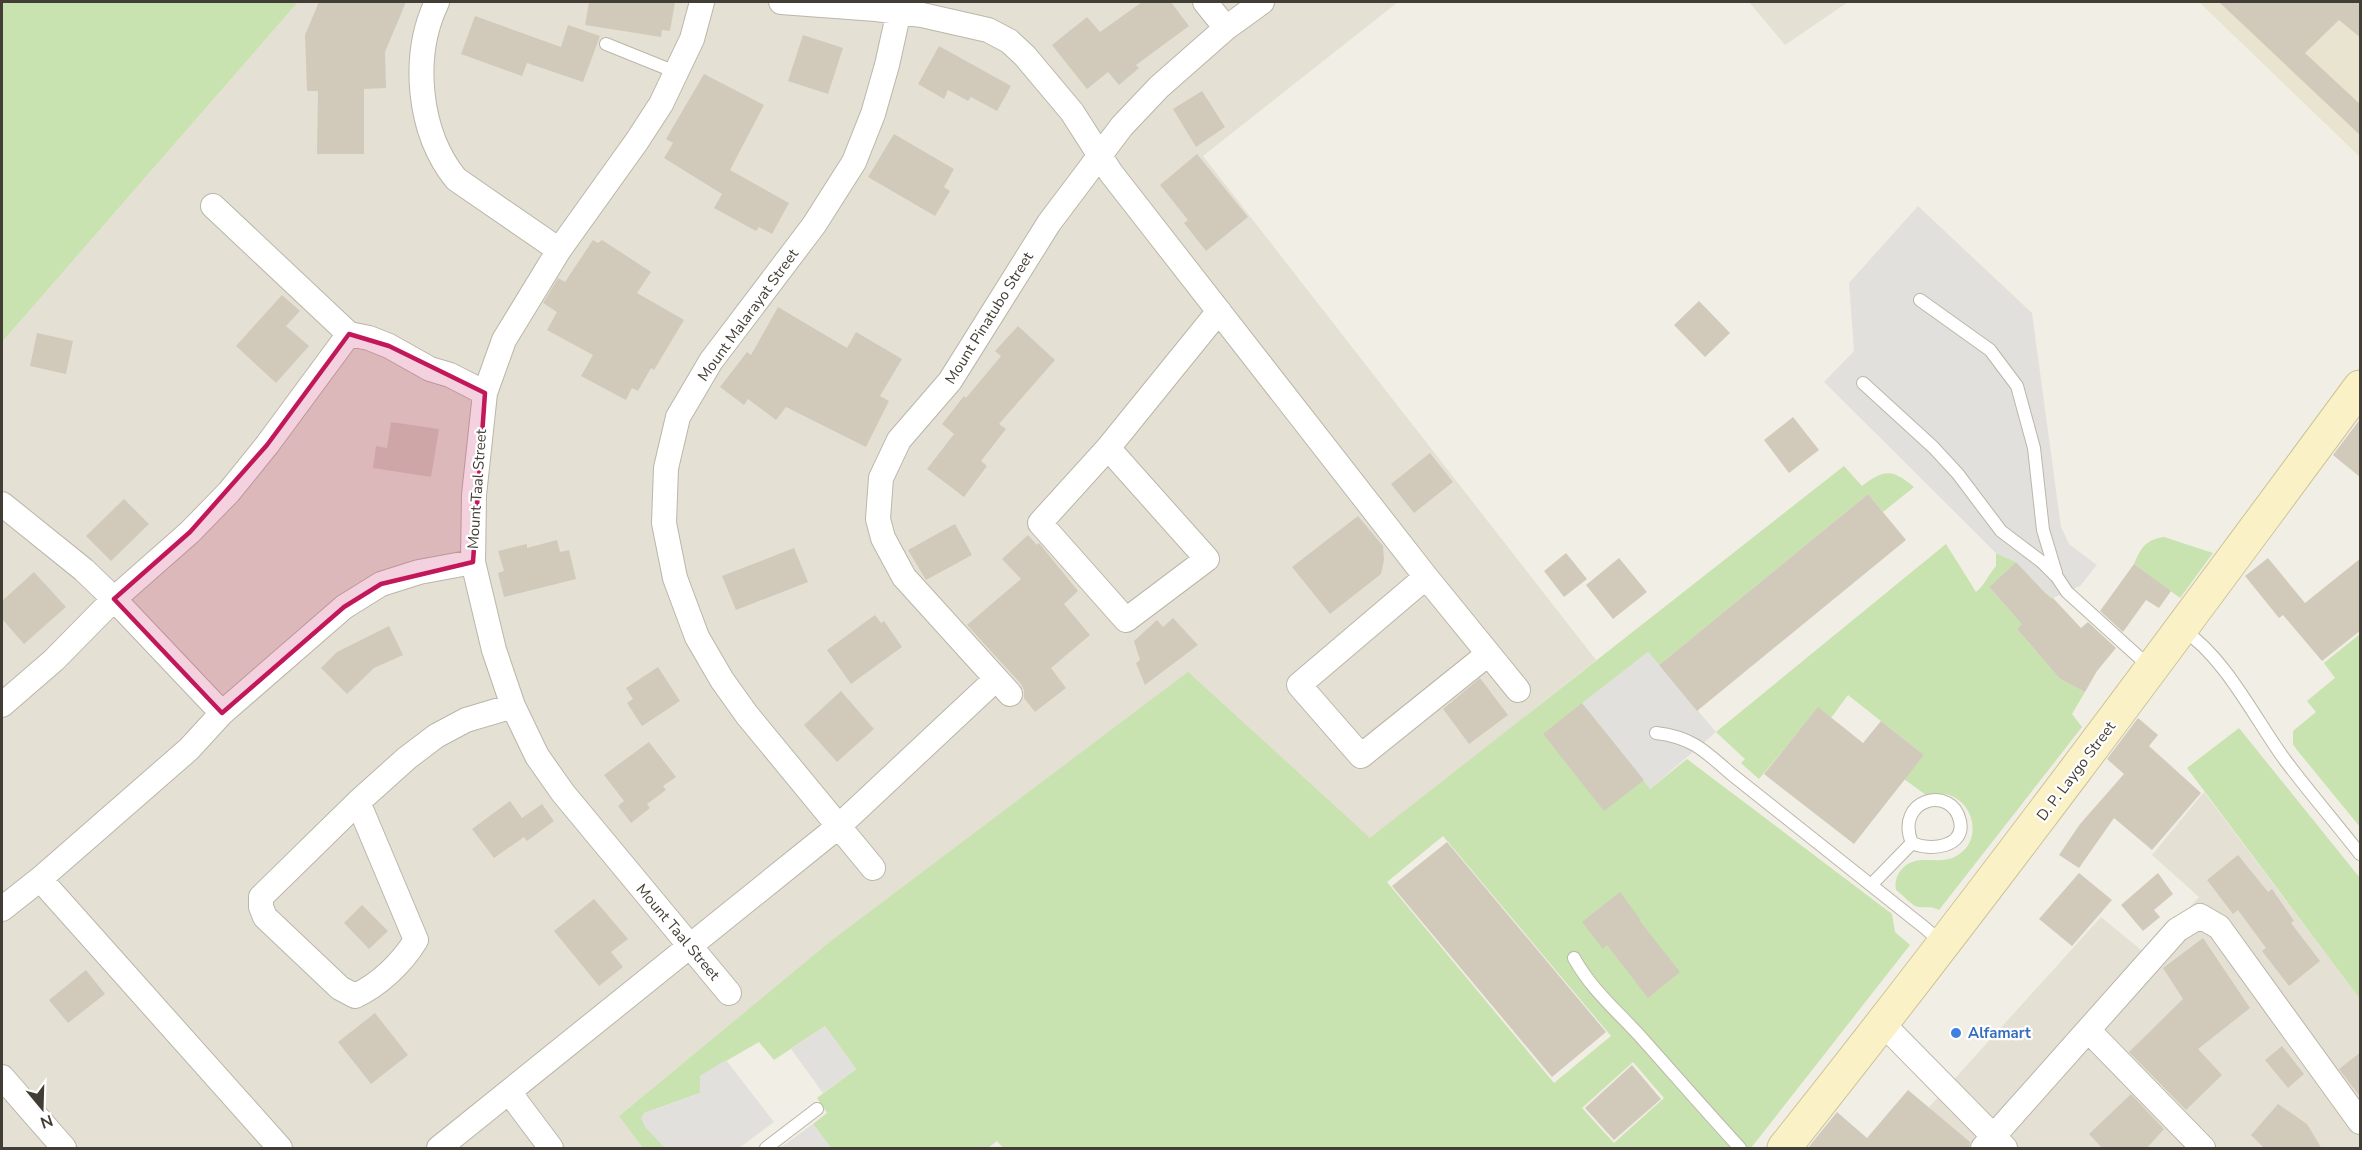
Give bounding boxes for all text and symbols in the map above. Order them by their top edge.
street label: Mount Malarayat Street [693,244,803,385]
street label: Mount Pinatubo Street [940,248,1038,388]
street label: Mount Taal Street [463,428,491,550]
street label: D. P. Laygo Street [2032,717,2120,825]
street label: Mount Taal Street [632,880,725,985]
place label: Alfamart [1968,1023,2031,1043]
marker: Alfamart [1949,1026,1963,1040]
north arrow [12,1078,72,1138]
text: N [37,1109,56,1134]

